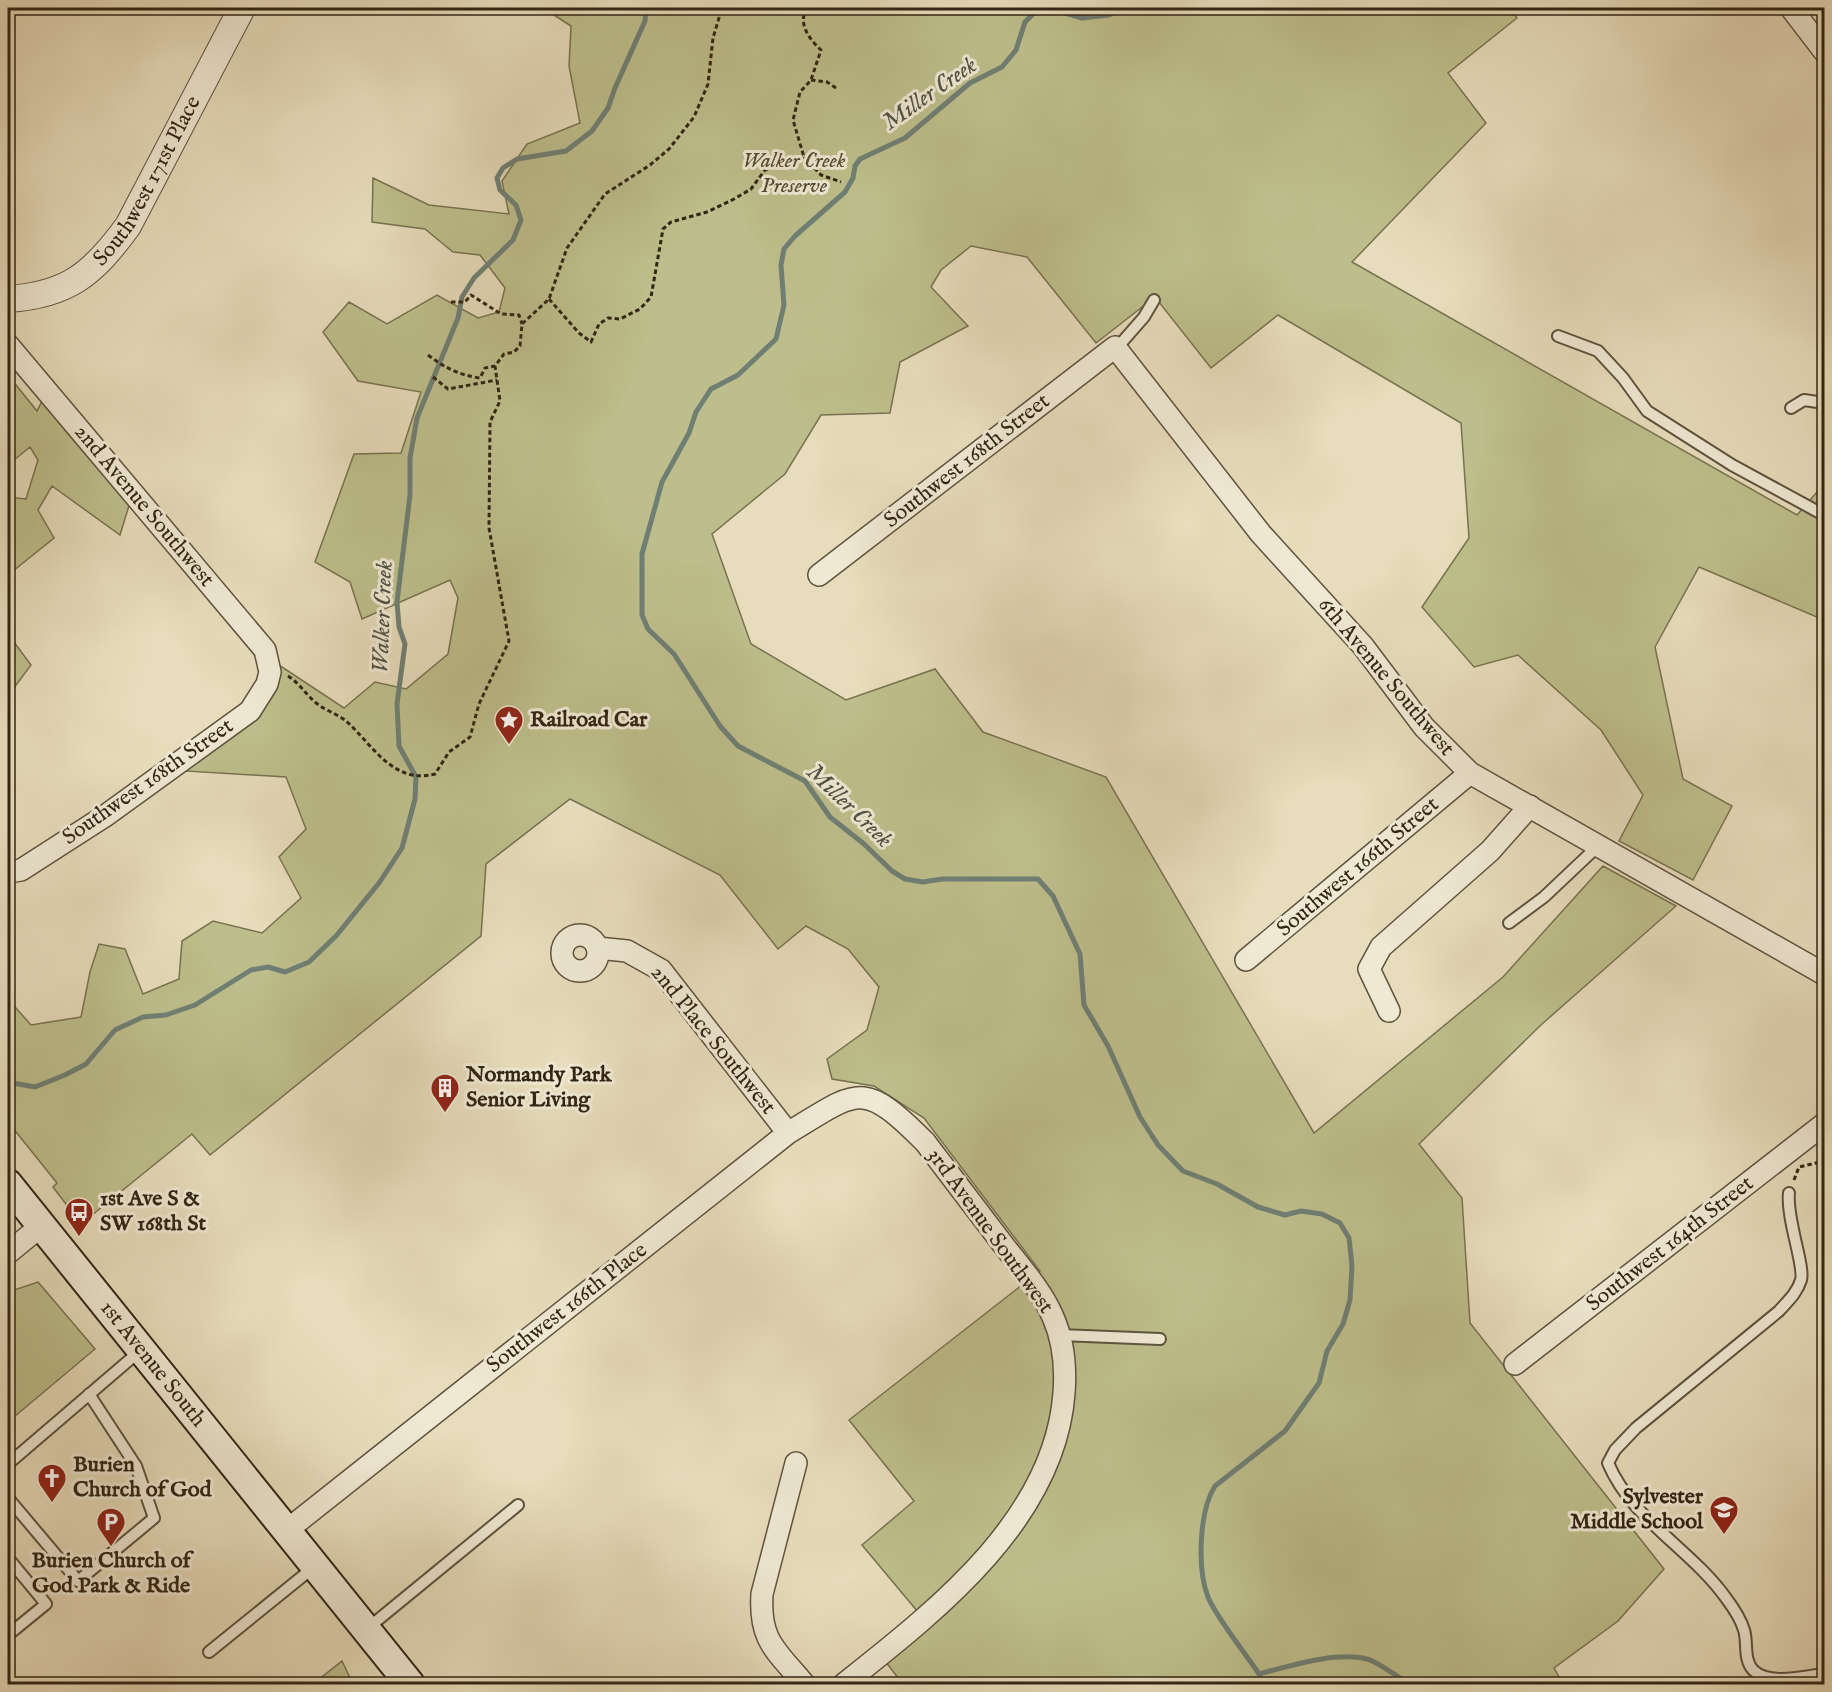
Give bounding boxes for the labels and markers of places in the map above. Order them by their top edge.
place icon: Railroad Car [493,704,525,746]
place label: Railroad Car [530,706,648,734]
place label: Normandy Park Senior Living [465,1061,613,1114]
building icon: Normandy Park Senior Living [429,1072,461,1114]
place label: 1st Ave S & SW 168th St [100,1185,207,1238]
bus stop icon: 1st Ave S & SW 168th St [63,1196,95,1238]
place label: Burien Church of God [73,1451,213,1504]
church icon: Burien Church of God [36,1462,68,1504]
place label: Sylvester Middle School [1570,1483,1704,1536]
school or university icon: Sylvester Middle School [1708,1494,1740,1536]
parking icon: Burien Church of God Park & Ride [95,1506,127,1548]
place label: Burien Church of God Park & Ride [32,1547,194,1600]

